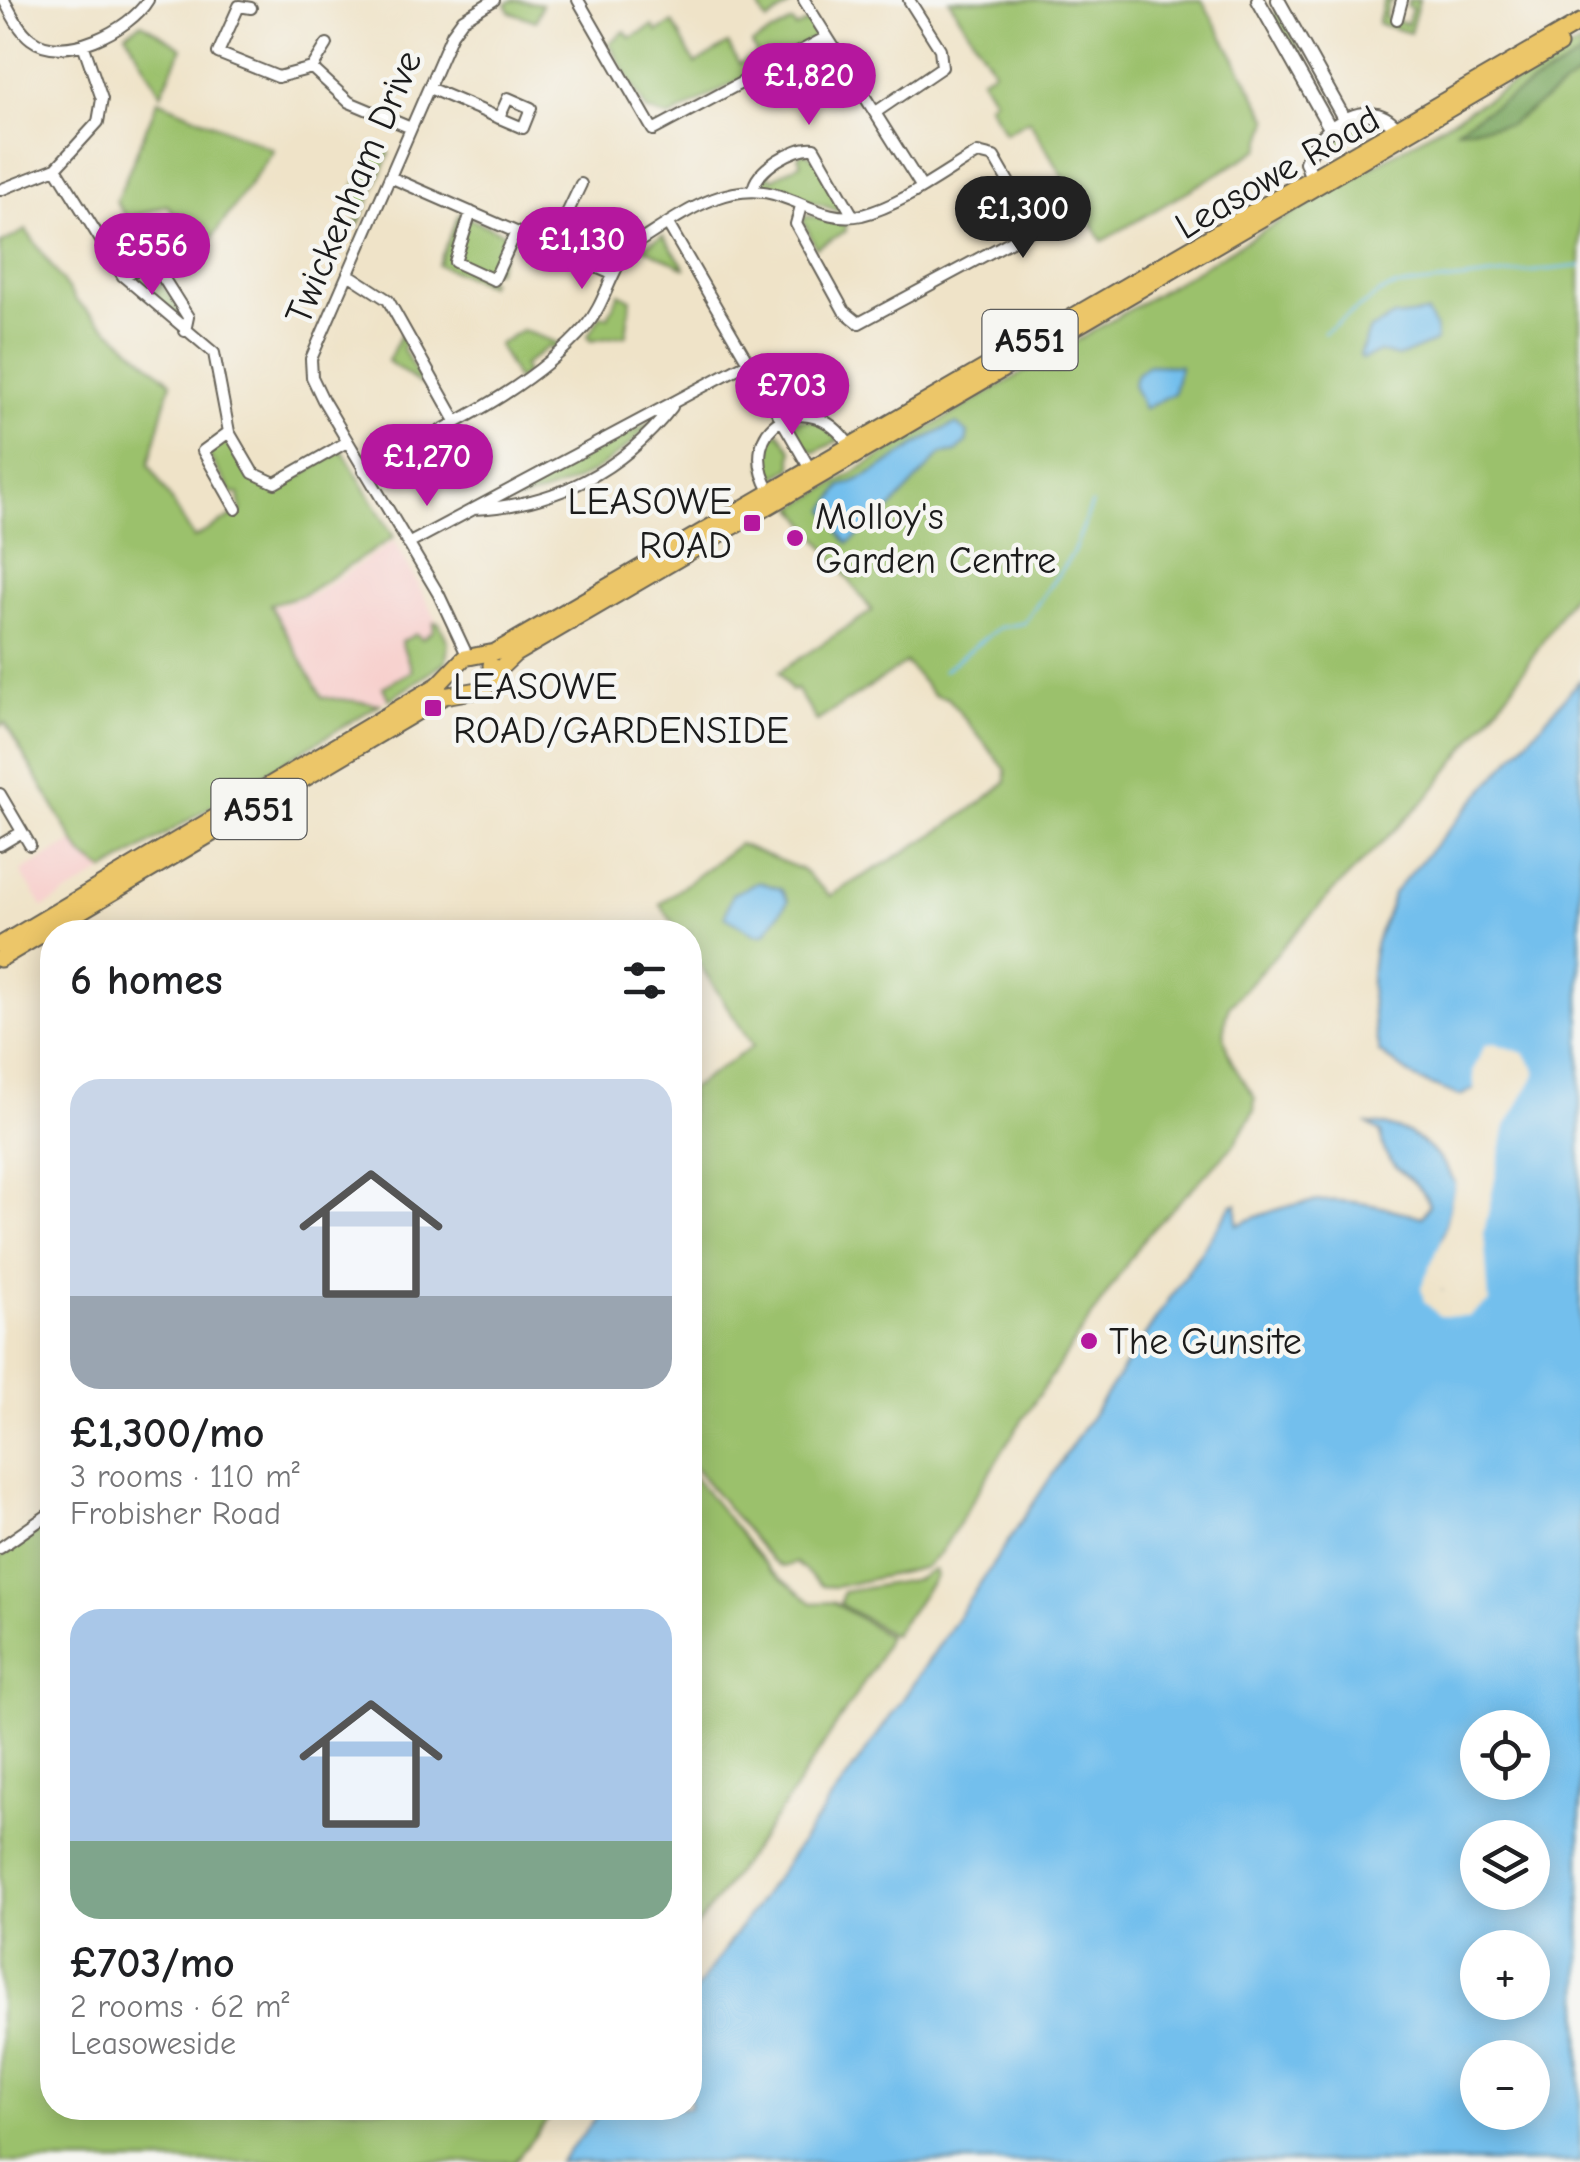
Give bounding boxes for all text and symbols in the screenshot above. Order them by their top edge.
pin: £1,820 [728,43,890,128]
street label: Twickenham Drive [276,44,431,331]
text: £1,820 [764,57,854,94]
street label: Leasowe Road [1168,97,1387,249]
pin: £1,300 [942,176,1104,261]
text: £1,300 [977,190,1069,227]
pin: £1,130 [501,207,663,292]
pin: £556 [93,213,211,298]
text: £1,130 [539,221,625,258]
text: £556 [116,227,188,264]
road number: A551 [982,310,1078,370]
pin: £703 [733,353,851,438]
text: £703 [757,367,827,404]
pin: £1,270 [346,424,508,509]
text: £1,270 [383,438,471,475]
place label: LEASOWE ROAD [568,480,732,568]
place label: Molloy's Garden Centre [815,495,1056,583]
marker: LEASOWE ROAD [741,512,763,534]
marker: Molloy's Garden Centre [784,527,806,549]
place label: LEASOWE ROAD/GARDENSIDE [453,665,789,753]
marker: LEASOWE ROAD/GARDENSIDE [422,697,444,719]
road number: A551 [212,779,306,839]
icon: filters [617,953,672,1008]
text: 6 homes [70,956,223,1005]
icon: home [281,1144,461,1324]
place label: The Gunsite [1109,1320,1302,1364]
marker: The Gunsite [1078,1330,1100,1352]
text: £1,300/mo [70,1409,264,1458]
text: 3 rooms · 110 m² [70,1458,300,1495]
text: Frobisher Road [70,1495,281,1532]
icon: home [281,1674,461,1854]
map controls [1460,1710,1550,2130]
button: locate [1460,1710,1550,1800]
button: layers [1460,1820,1550,1910]
button: + [1460,1930,1550,2020]
text: £703/mo [70,1939,235,1988]
text: 2 rooms · 62 m² [70,1988,289,2025]
text: Leasoweside [70,2025,236,2062]
button: − [1460,2040,1550,2130]

